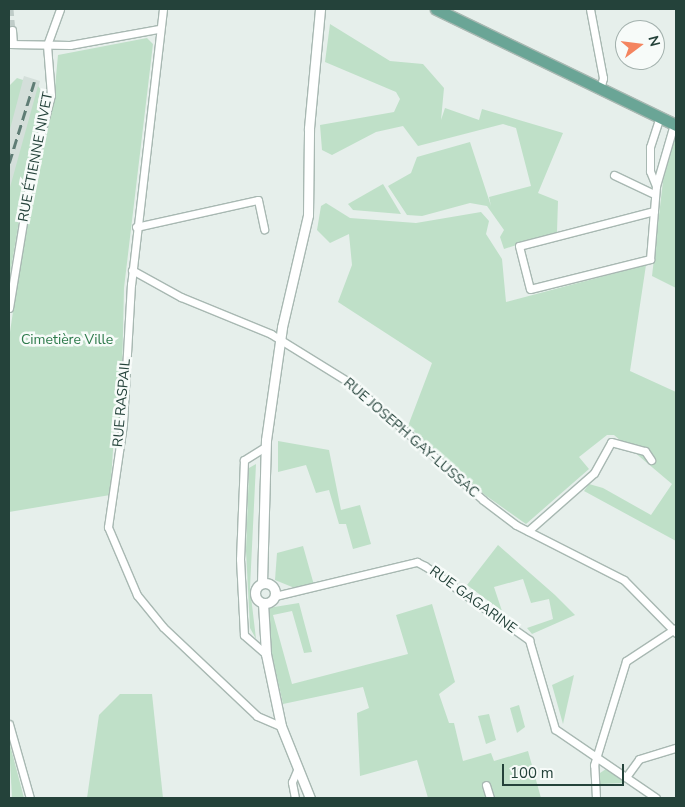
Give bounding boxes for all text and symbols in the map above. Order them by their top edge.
north arrow [615,20,665,70]
text: N [643,34,665,49]
street label: RUE ÉTIENNE NIVET [15,91,57,223]
park label: Cimetière Ville [21,332,113,348]
street label: RUE RASPAIL [110,358,134,448]
street label: RUE JOSEPH GAY-LUSSAC [340,375,482,501]
street label: RUE GAGARINE [426,563,520,637]
scale bar [505,754,628,786]
text: 100 m [510,763,554,783]

